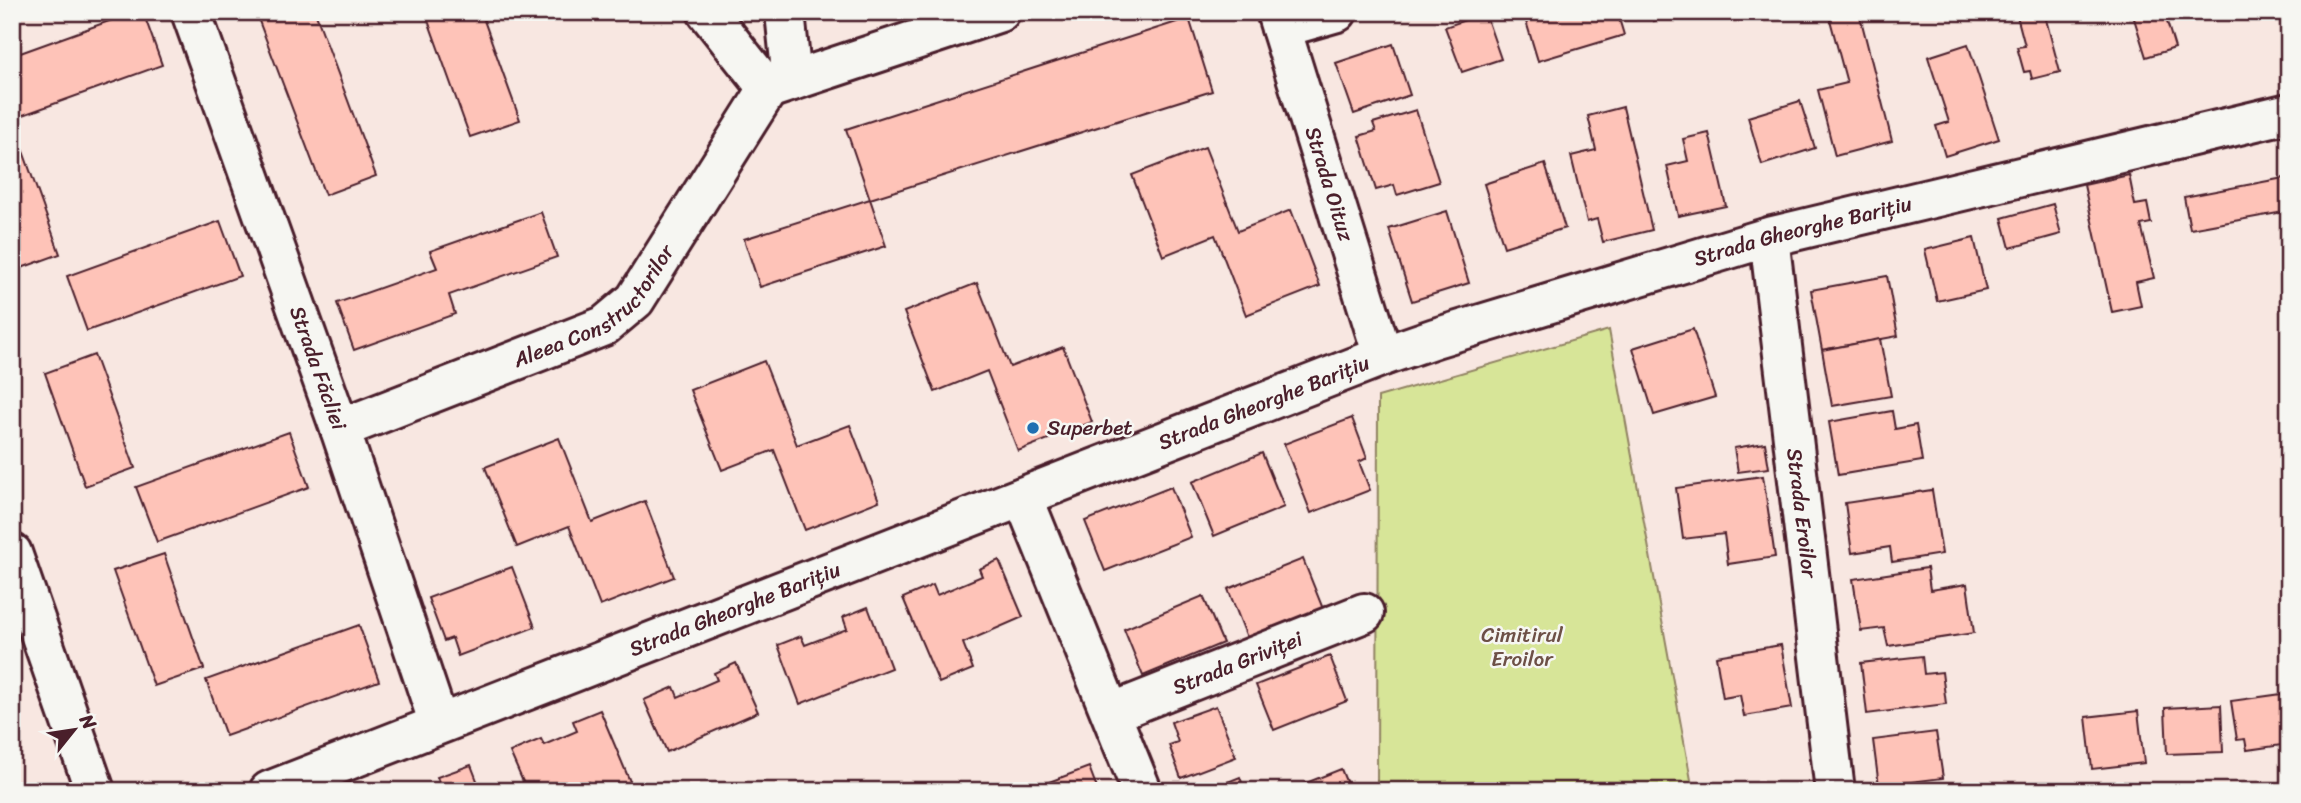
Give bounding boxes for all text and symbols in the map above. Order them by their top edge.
street label: Strada Oituz [1294,122,1366,247]
street label: Strada Gheorghe Barițiu [1689,185,1916,278]
street label: Aleea Constructorilor [507,235,685,379]
street label: Strada Făcliei [279,301,358,436]
street label: Strada Gheorghe Barițiu [1152,344,1375,461]
place label: Superbet [1047,409,1132,447]
marker: Superbet [1025,420,1041,436]
street label: Strada Eroilor [1775,446,1829,581]
street label: Strada Gheorghe Barițiu [623,551,846,668]
park label: Cimitirul Eroilor [1481,616,1564,678]
street label: Strada Griviței [1167,620,1310,706]
north arrow [38,694,108,764]
text: N [70,707,106,736]

